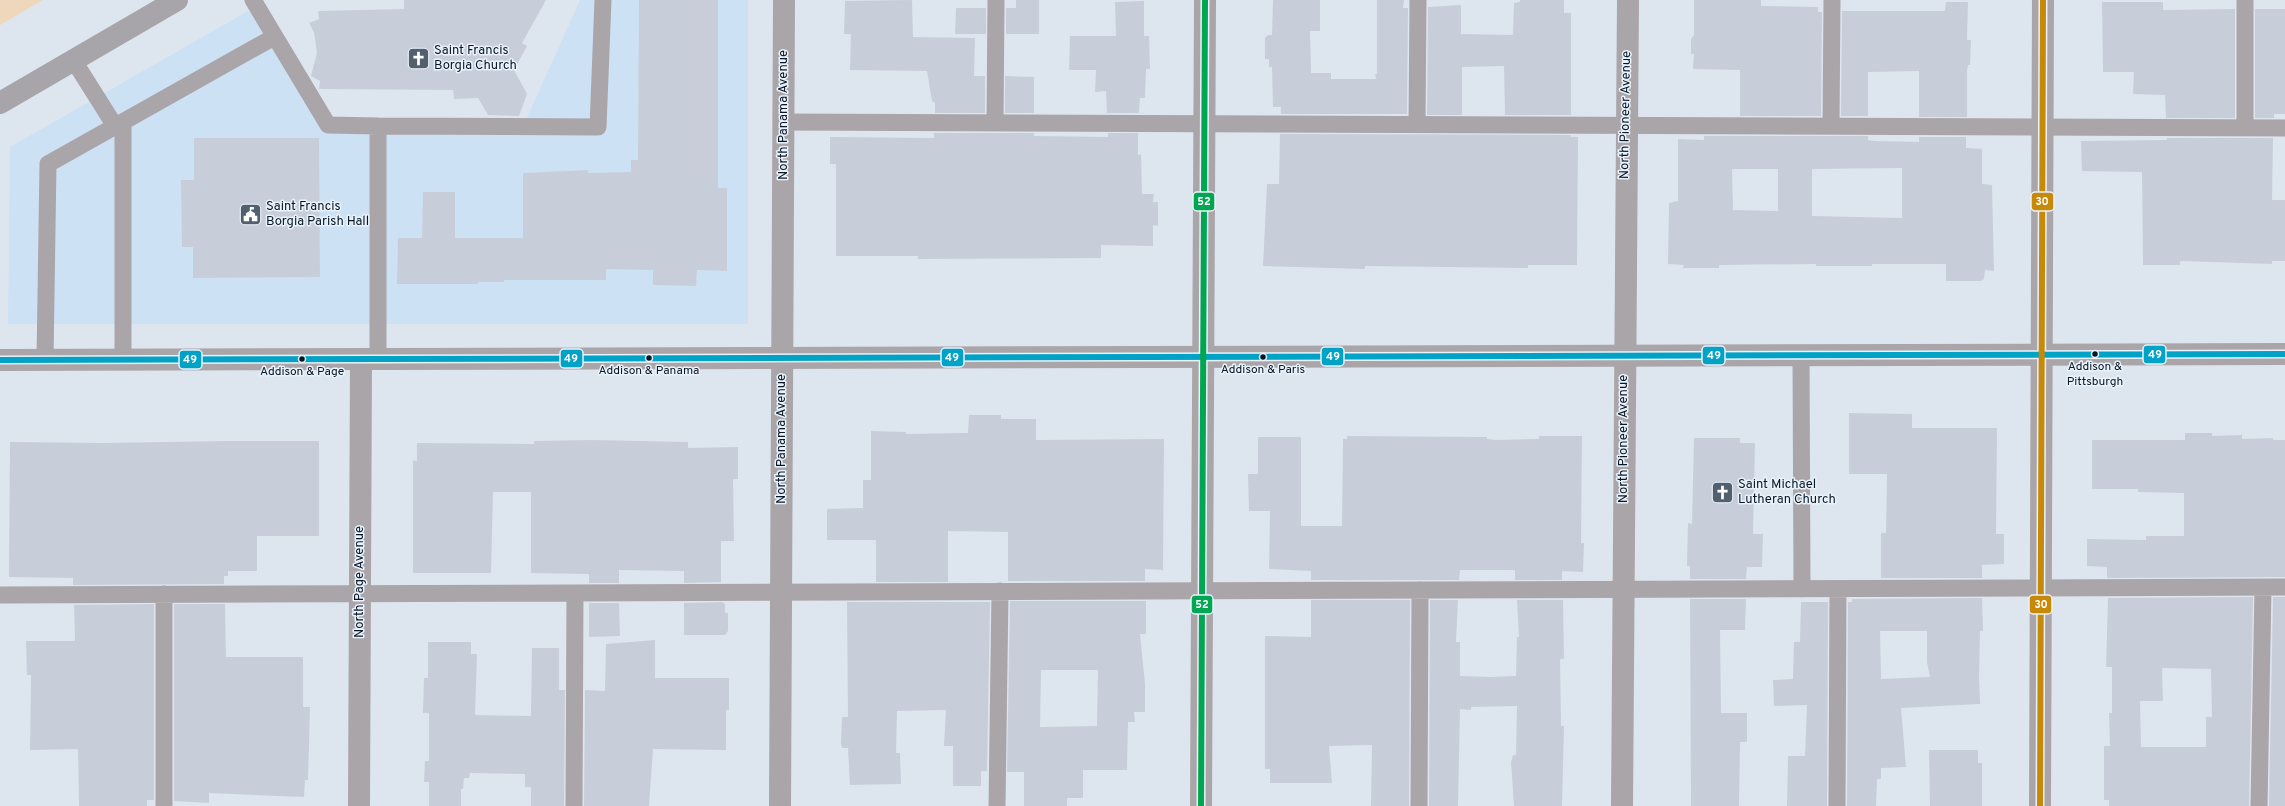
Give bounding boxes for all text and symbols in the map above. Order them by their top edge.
place label: Saint Francis Borgia Church [434,43,517,74]
church icon: Saint Francis Borgia Church [406,45,432,71]
street label: North Panama Avenue [776,50,792,180]
street label: North Pioneer Avenue [1617,51,1635,179]
line badge: 52 [1193,192,1215,211]
line badge: 30 [2031,192,2054,211]
text: 52 [1197,195,1211,209]
text: 30 [2035,195,2049,209]
place label: Saint Francis Borgia Parish Hall [266,199,369,230]
public building icon: Saint Francis Borgia Parish Hall [237,201,263,227]
line badge: 49 [2143,345,2166,364]
line badge: 49 [1702,346,1725,365]
line badge: 49 [1321,347,1344,366]
line badge: 49 [941,348,964,367]
text: 49 [2148,348,2162,362]
line badge: 49 [560,349,583,368]
text: 49 [1707,349,1721,363]
marker: Addison & Pittsburgh [2090,349,2100,359]
line badge: 49 [179,350,202,369]
text: 49 [1326,350,1340,364]
text: 49 [945,351,959,365]
text: 49 [564,352,578,366]
marker: Addison & Paris [1258,352,1268,362]
text: 49 [183,353,197,367]
marker: Addison & Panama [644,353,654,363]
marker: Addison & Page [297,354,307,364]
place label: Addison & Pittsburgh [2067,359,2123,390]
place label: Addison & Paris [1221,362,1305,378]
place label: Addison & Panama [599,363,699,379]
place label: Addison & Page [260,364,344,380]
street label: North Panama Avenue [774,374,790,504]
street label: North Pioneer Avenue [1616,375,1632,503]
place label: Saint Michael Lutheran Church [1738,477,1836,508]
church icon: Saint Michael Lutheran Church [1710,479,1736,505]
street label: North Page Avenue [352,526,368,638]
line badge: 52 [1191,595,1213,614]
line badge: 30 [2029,595,2052,614]
text: 52 [1195,598,1209,612]
text: 30 [2034,598,2048,612]

